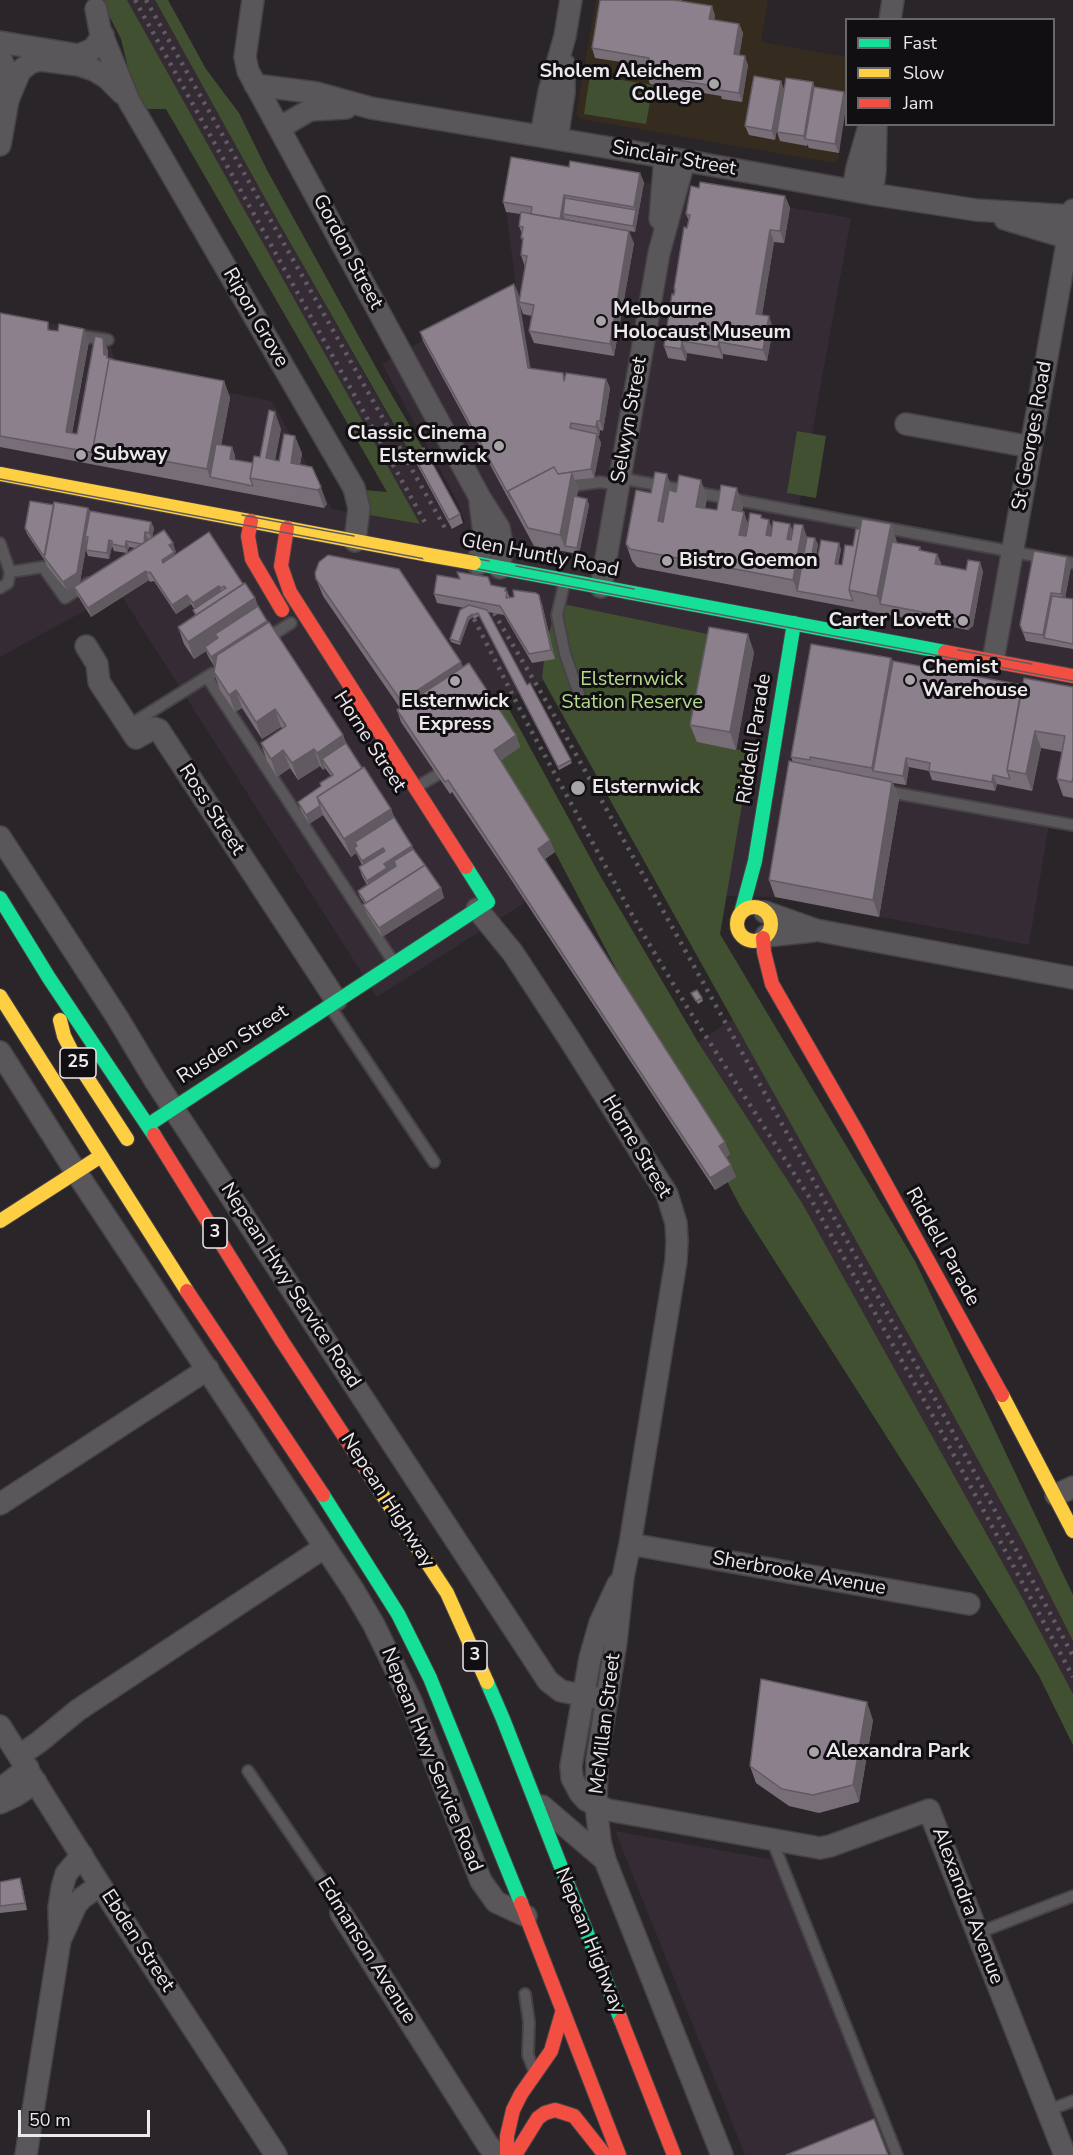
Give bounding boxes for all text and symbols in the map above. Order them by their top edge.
legend [845,18,1055,126]
text: Fast [903,31,937,55]
place label: Sholem Aleichem College [539,60,702,107]
text: Slow [903,61,944,85]
marker: Sholem Aleichem College [707,77,721,91]
text: Jam [903,91,934,115]
street label: Sinclair Street [610,136,738,182]
street label: Gordon Street [307,191,387,313]
street label: Ripon Grove [217,264,293,372]
place label: Melbourne Holocaust Museum [613,298,791,345]
marker: Melbourne Holocaust Museum [594,314,608,328]
street label: Selwyn Street [607,355,653,485]
street label: St Georges Road [1008,359,1058,513]
place label: Classic Cinema Elsternwick [347,422,487,469]
marker: Classic Cinema Elsternwick [492,439,506,453]
place label: Subway [93,443,167,467]
marker: Subway [74,448,88,462]
street label: Glen Huntly Road [459,529,621,583]
place label: Bistro Goemon [679,549,818,573]
marker: Bistro Goemon [660,554,674,568]
place label: Carter Lovett [828,609,951,633]
marker: Carter Lovett [956,614,970,628]
place label: Chemist Warehouse [922,656,1028,703]
park label: Elsternwick Station Reserve [561,668,703,715]
street label: Riddell Parade [733,672,777,806]
marker: Chemist Warehouse [903,673,917,687]
marker: Elsternwick Express [448,674,462,688]
street label: Horne Street [328,687,410,797]
place label: Elsternwick Express [401,690,509,737]
street label: Ross Street [173,760,249,860]
place label: Elsternwick [592,776,700,800]
marker: Elsternwick [569,779,587,797]
street label: Rusden Street [173,1000,293,1090]
road number: 25 [60,1048,96,1078]
street label: Horne Street [596,1091,676,1203]
street label: Nepean Hwy Service Road [215,1179,365,1393]
street label: Riddell Parade [900,1184,984,1310]
road number: 3 [203,1218,227,1248]
street label: Nepean Highway [335,1429,439,1573]
street label: Sherbrooke Avenue [710,1547,888,1601]
road number: 3 [463,1641,487,1671]
street label: Nepean Hwy Service Road [375,1644,487,1876]
street label: McMillan Street [585,1652,627,1796]
place label: Alexandra Park [826,1740,970,1764]
marker: Alexandra Park [807,1745,821,1759]
street label: Alexandra Avenue [926,1824,1008,1988]
street label: Nepean Highway [549,1865,629,2017]
street label: Edmanson Avenue [311,1874,421,2028]
street label: Ebden Street [95,1886,179,1996]
scale bar [21,2098,153,2136]
text: 50 m [29,2108,71,2132]

